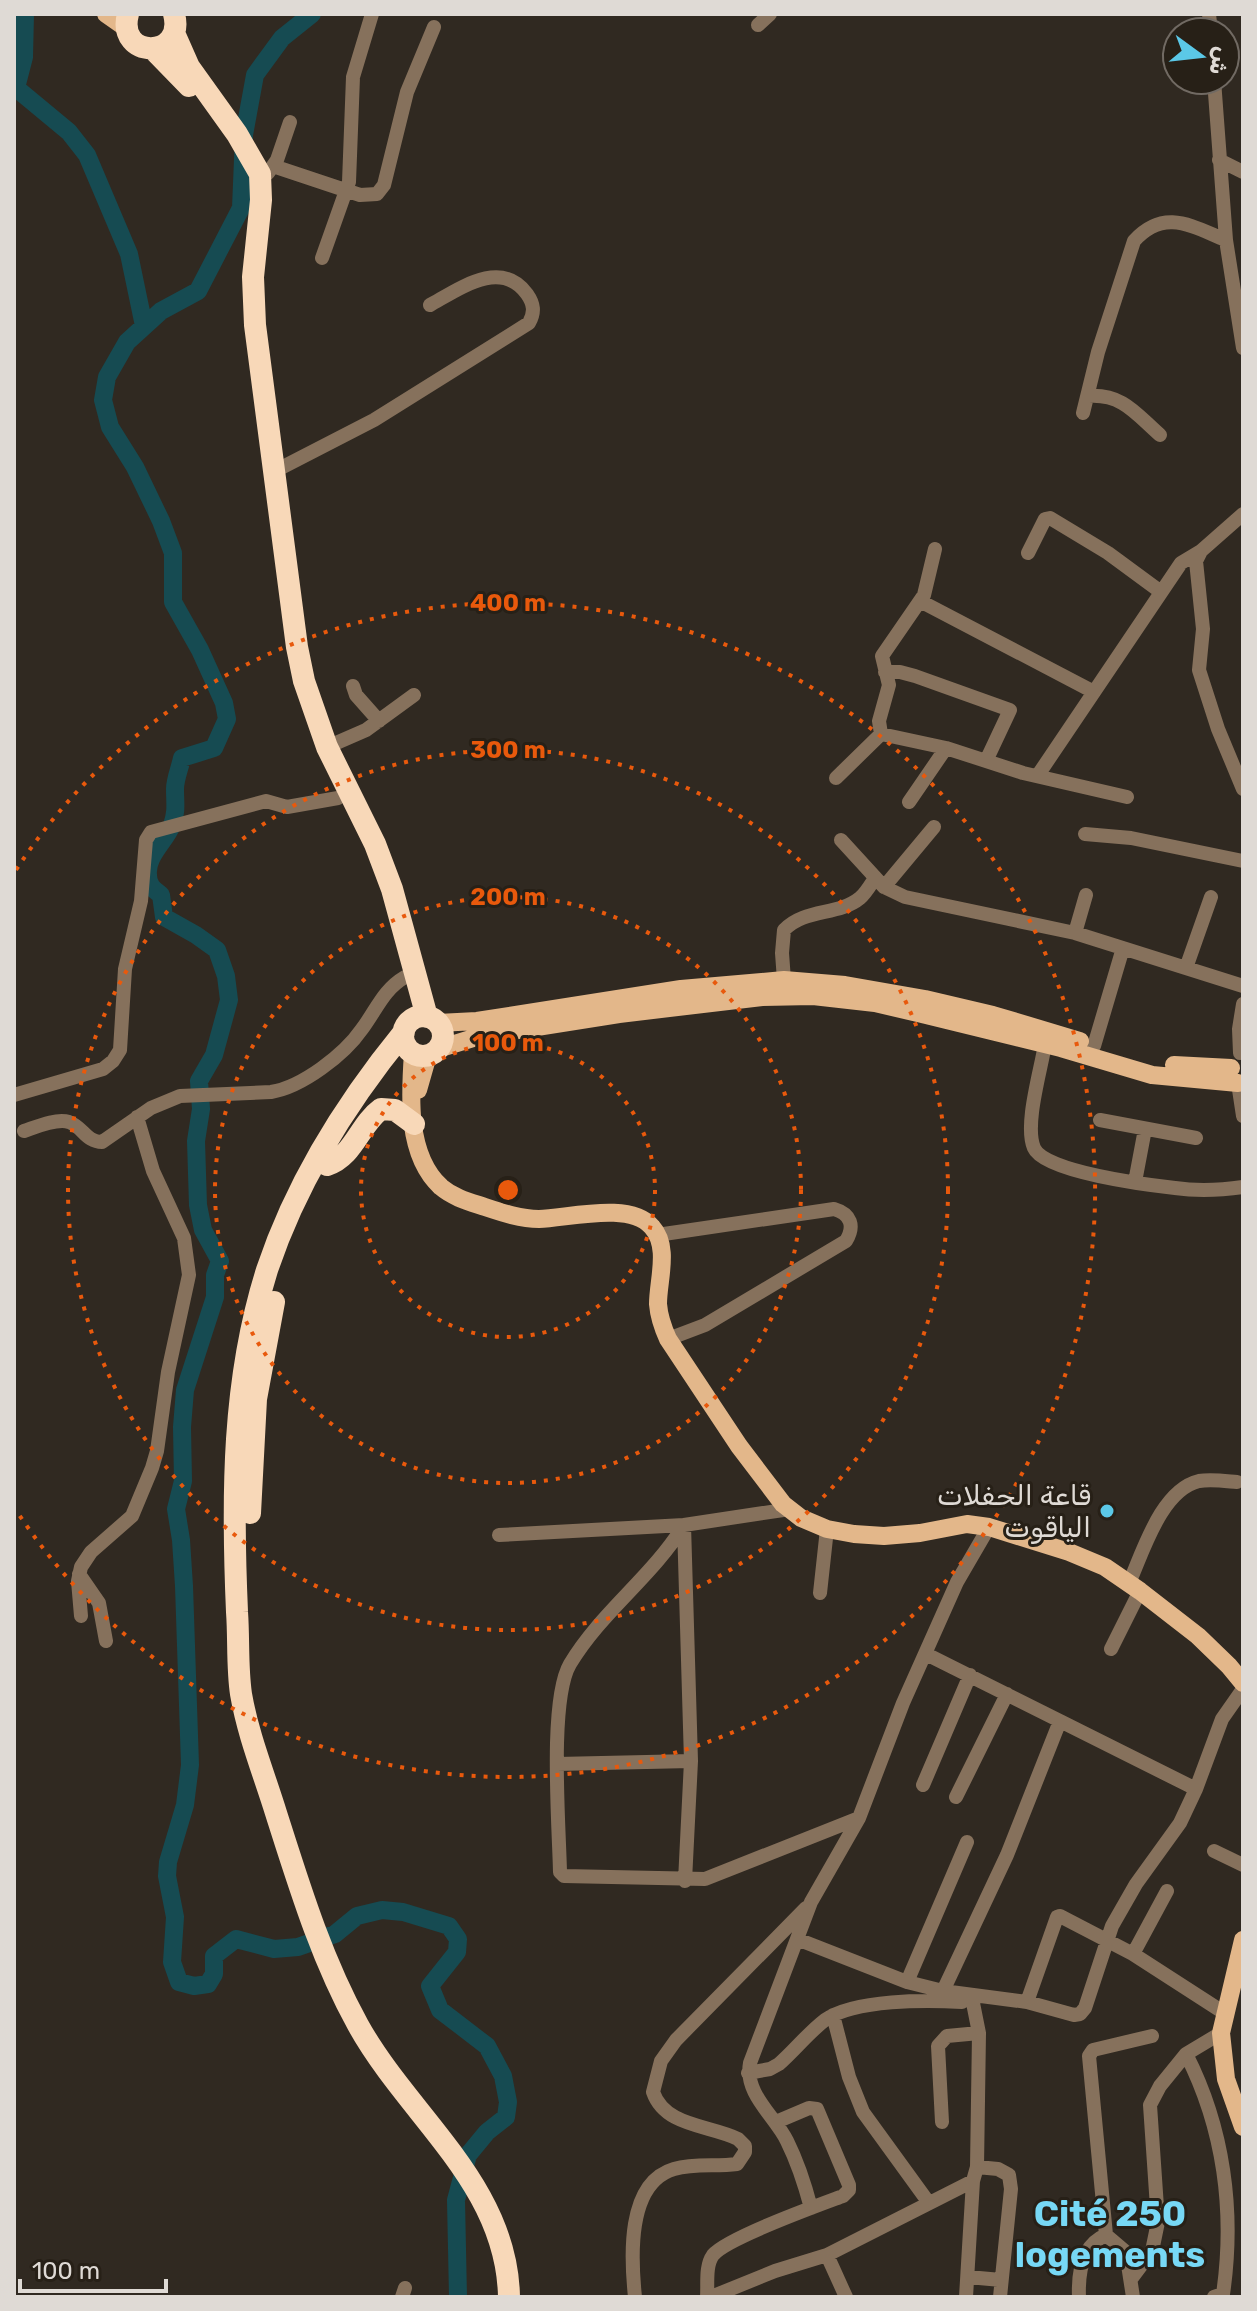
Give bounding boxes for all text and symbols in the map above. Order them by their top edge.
north arrow [1161,16,1241,96]
text: ش [1203,44,1236,78]
text: 400 m [470,589,546,617]
text: 300 m [470,736,546,764]
text: 200 m [470,883,546,911]
text: 100 m [472,1029,544,1057]
centre of rings [494,1176,522,1204]
place label: قاعة الحفلات الياقوت [937,1479,1091,1544]
marker: قاعة الحفلات الياقوت [1098,1502,1116,1520]
district label: Cité 250 logements [1015,2192,1205,2276]
scale bar [20,2243,166,2293]
text: 100 m [32,2257,100,2285]

